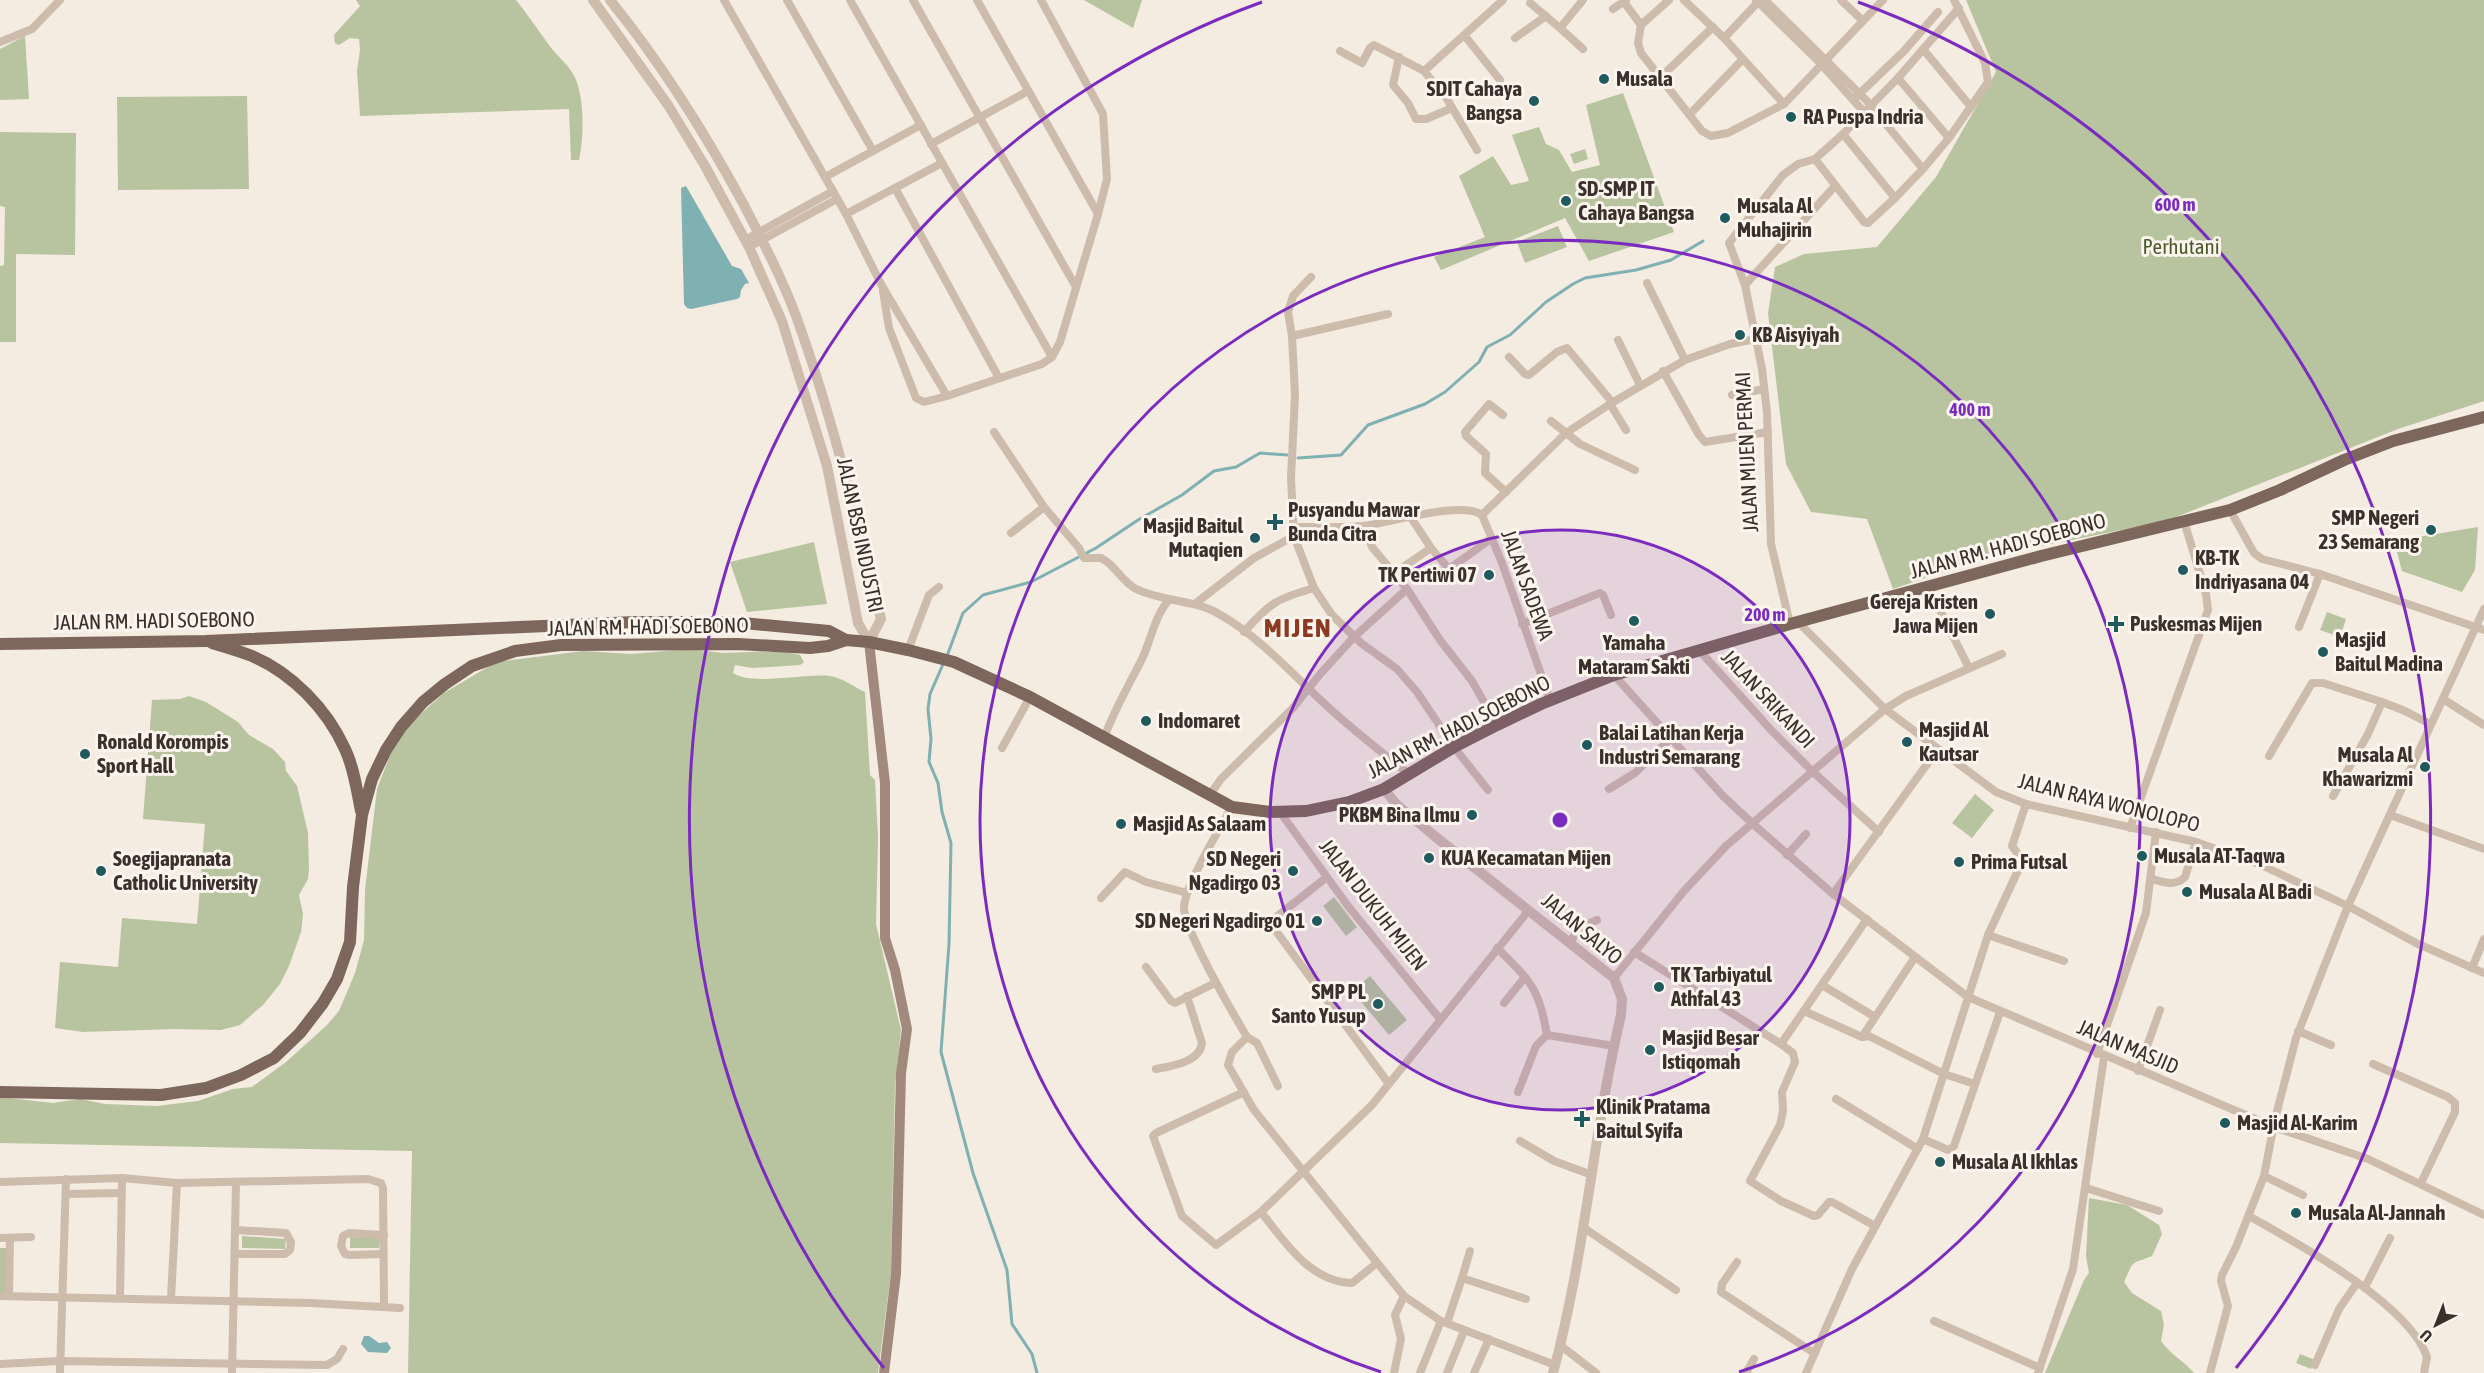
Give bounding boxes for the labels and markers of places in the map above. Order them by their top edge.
place label: Musala [1616,66,1673,90]
marker: Musala [1597,72,1611,86]
place label: SDIT Cahaya Bangsa [1427,76,1522,124]
marker: SDIT Cahaya Bangsa [1527,94,1541,108]
place label: RA Puspa Indria [1803,104,1924,128]
marker: RA Puspa Indria [1784,110,1798,124]
place label: SD-SMP IT Cahaya Bangsa [1578,176,1695,224]
place label: Musala Al Muhajirin [1737,193,1813,241]
marker: SD-SMP IT Cahaya Bangsa [1559,194,1573,208]
marker: Musala Al Muhajirin [1718,211,1732,225]
place label: KB Aisyiyah [1752,322,1840,346]
marker: KB Aisyiyah [1733,328,1747,342]
place label: Pusyandu Mawar Bunda Citra [1288,497,1420,545]
place label: SMP Negeri 23 Semarang [2318,505,2420,553]
place label: Masjid Baitul Mutaqien [1143,513,1243,561]
marker: Pusyandu Mawar Bunda Citra [1266,513,1284,531]
marker: SMP Negeri 23 Semarang [2424,523,2438,537]
marker: Masjid Baitul Mutaqien [1248,531,1262,545]
place label: KB-TK Indriyasana 04 [2195,545,2310,593]
place label: TK Pertiwi 07 [1378,562,1477,586]
marker: KB-TK Indriyasana 04 [2176,563,2190,577]
marker: TK Pertiwi 07 [1482,568,1496,582]
place label: Gereja Kristen Jawa Mijen [1870,589,1978,637]
marker: Gereja Kristen Jawa Mijen [1983,607,1997,621]
place label: Puskesmas Mijen [2130,611,2262,635]
marker: Yamaha Mataram Sakti [1627,614,1641,628]
marker: Puskesmas Mijen [2107,615,2125,633]
place label: Masjid Baitul Madina [2335,627,2443,675]
place label: Yamaha Mataram Sakti [1578,630,1690,678]
marker: Masjid Baitul Madina [2316,645,2330,659]
place label: Indomaret [1158,708,1240,732]
marker: Indomaret [1139,714,1153,728]
place label: Masjid Al Kautsar [1919,717,1989,765]
place label: Balai Latihan Kerja Industri Semarang [1599,720,1744,768]
place label: Ronald Korompis Sport Hall [97,729,229,777]
marker: Masjid Al Kautsar [1900,735,1914,749]
marker: Balai Latihan Kerja Industri Semarang [1580,738,1594,752]
place label: Musala Al Khawarizmi [2322,742,2413,790]
marker: Ronald Korompis Sport Hall [78,747,92,761]
marker: Musala Al Khawarizmi [2418,760,2432,774]
place label: PKBM Bina Ilmu [1339,802,1460,826]
marker: PKBM Bina Ilmu [1465,808,1479,822]
centre of rings [1550,810,1570,830]
place label: Masjid As Salaam [1133,811,1266,835]
marker: Masjid As Salaam [1114,817,1128,831]
place label: Musala AT-Taqwa [2154,843,2285,867]
place label: KUA Kecamatan Mijen [1441,845,1611,869]
place label: Soegijapranata Catholic University [113,846,258,894]
place label: SD Negeri Ngadirgo 03 [1189,846,1281,894]
place label: Prima Futsal [1971,849,2068,873]
marker: Musala AT-Taqwa [2135,849,2149,863]
marker: KUA Kecamatan Mijen [1422,851,1436,865]
marker: Prima Futsal [1952,855,1966,869]
marker: Soegijapranata Catholic University [94,864,108,878]
marker: SD Negeri Ngadirgo 03 [1286,864,1300,878]
place label: Musala Al Badi [2199,879,2312,903]
marker: Musala Al Badi [2180,885,2194,899]
place label: SD Negeri Ngadirgo 01 [1135,908,1305,932]
marker: SD Negeri Ngadirgo 01 [1310,914,1324,928]
place label: TK Tarbiyatul Athfal 43 [1670,962,1772,1010]
place label: SMP PL Santo Yusup [1272,979,1366,1027]
marker: TK Tarbiyatul Athfal 43 [1652,980,1666,994]
marker: SMP PL Santo Yusup [1371,997,1385,1011]
place label: Masjid Besar Istiqomah [1662,1025,1759,1073]
marker: Masjid Besar Istiqomah [1643,1043,1657,1057]
place label: Klinik Pratama Baitul Syifa [1596,1094,1711,1142]
marker: Klinik Pratama Baitul Syifa [1573,1110,1591,1128]
place label: Masjid Al-Karim [2237,1110,2358,1134]
marker: Masjid Al-Karim [2218,1116,2232,1130]
place label: Musala Al Ikhlas [1952,1149,2078,1173]
marker: Musala Al Ikhlas [1933,1155,1947,1169]
place label: Musala Al-Jannah [2308,1200,2446,1224]
marker: Musala Al-Jannah [2289,1206,2303,1220]

